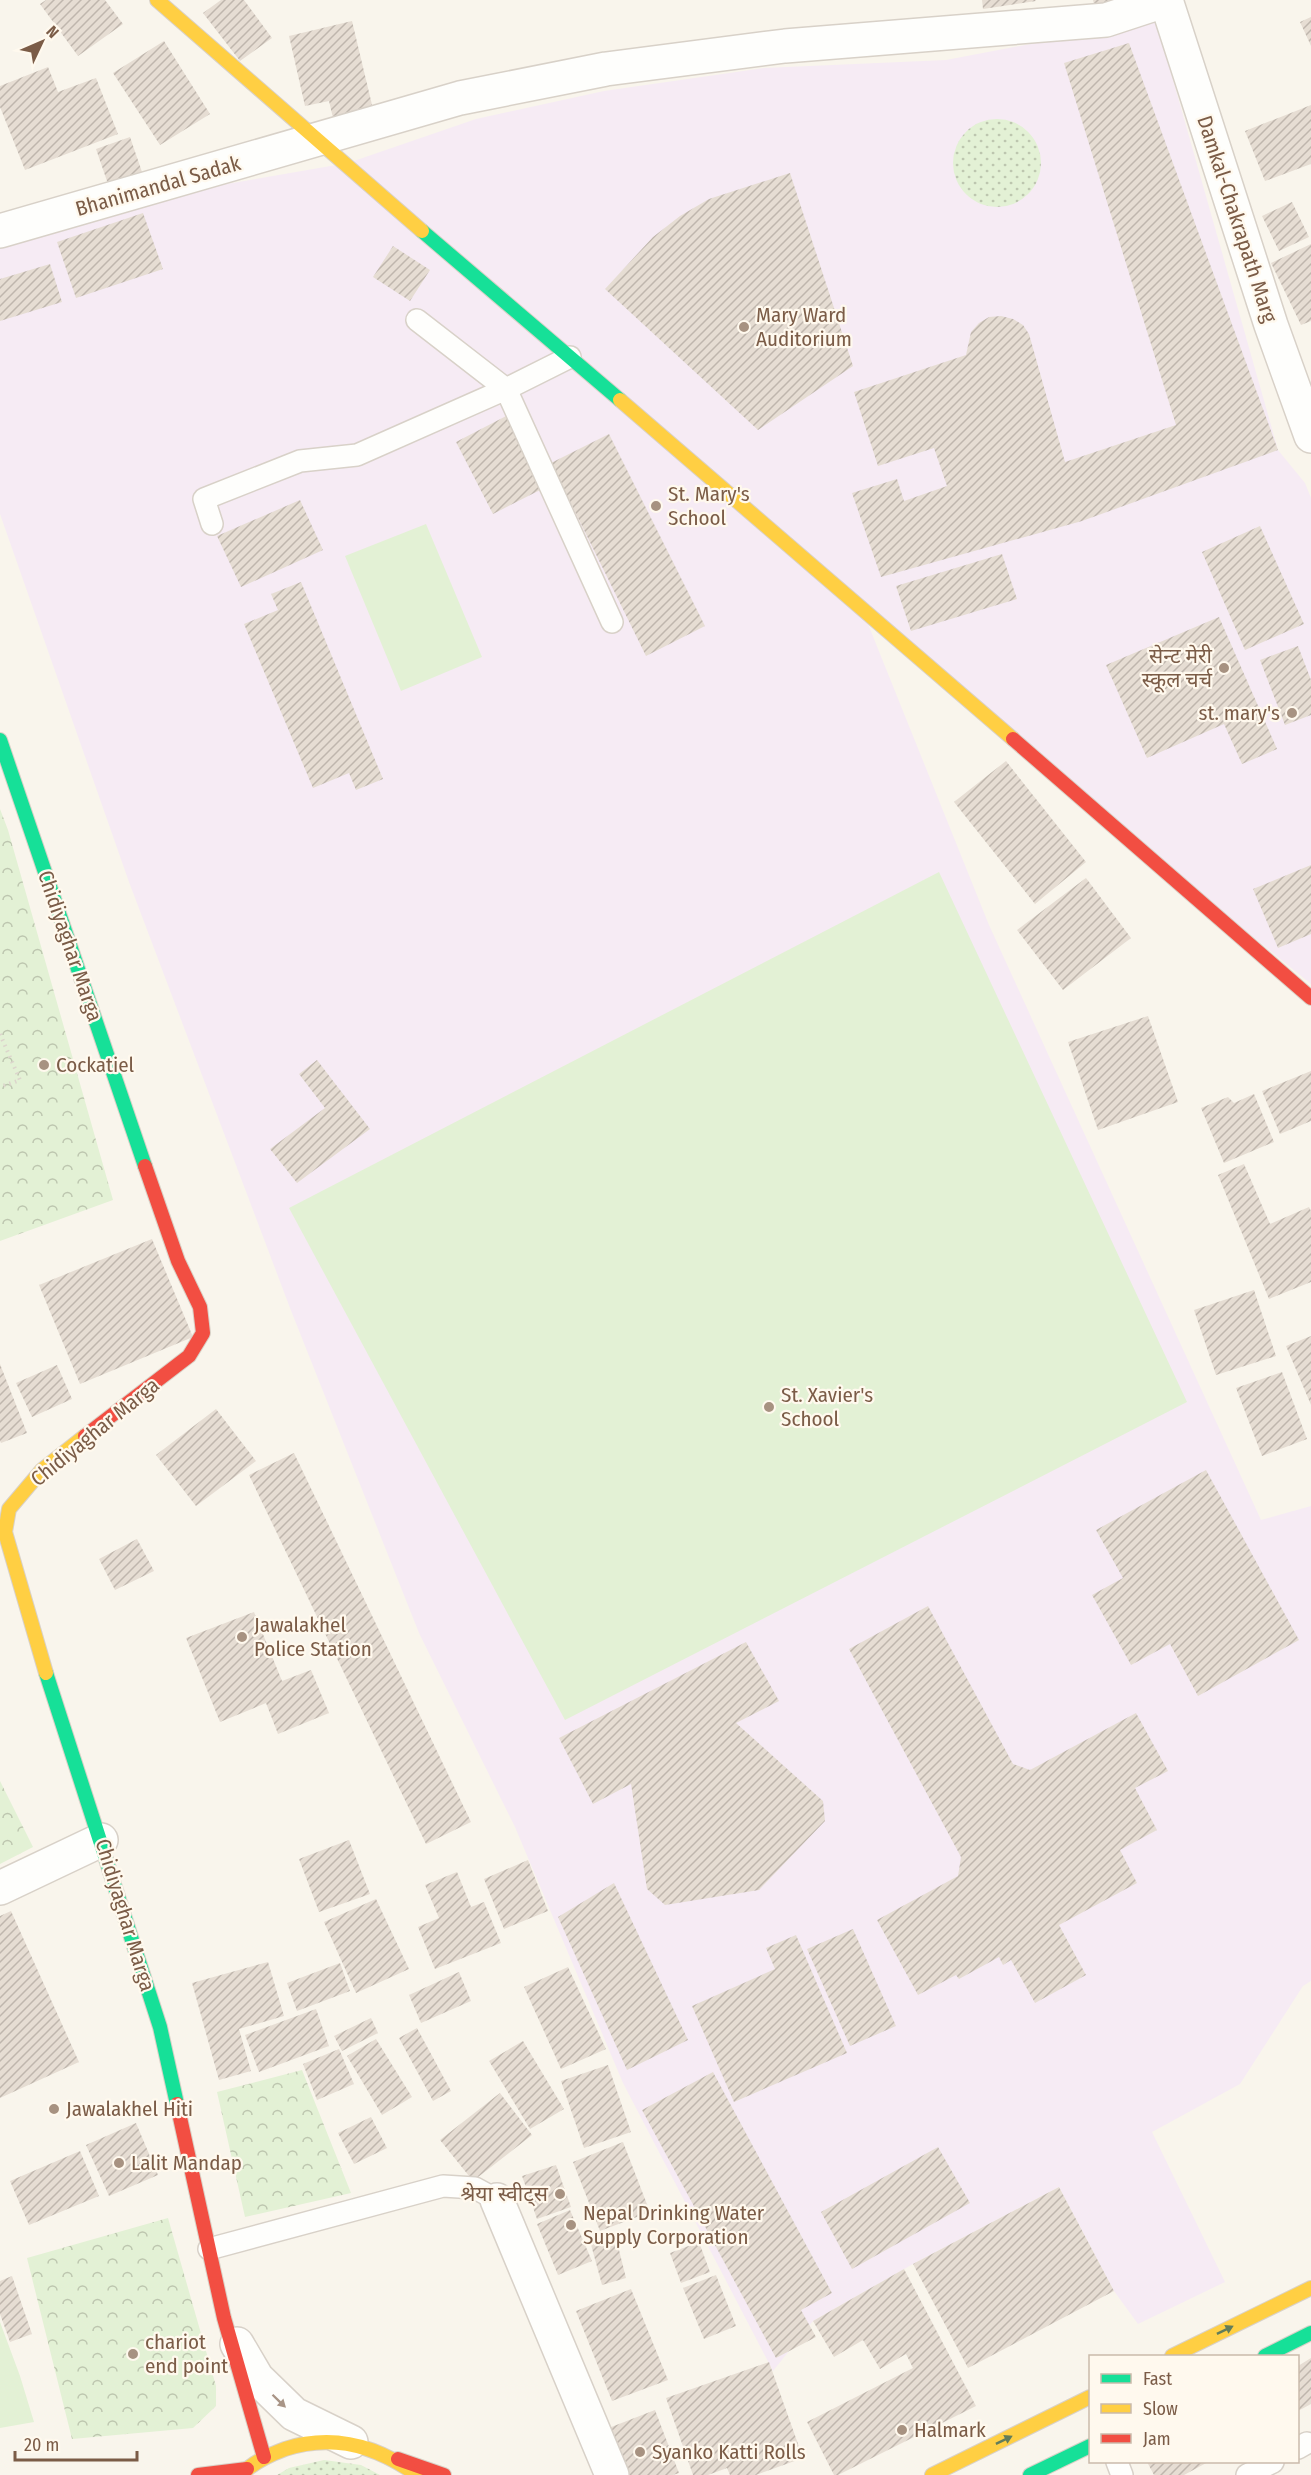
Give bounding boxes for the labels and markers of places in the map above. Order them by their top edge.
place label: Mary Ward Auditorium [756,302,852,352]
marker: Mary Ward Auditorium [737,320,751,334]
place label: St. Mary's School [668,481,750,531]
marker: St. Mary's School [649,499,663,513]
place label: सेन्ट मेरी स्कूल चर्च [1142,643,1213,693]
marker: सेन्ट मेरी स्कूल चर्च [1217,661,1231,675]
place label: st. mary's [1199,700,1280,726]
marker: st. mary's [1285,706,1299,720]
place label: Cockatiel [56,1052,135,1078]
marker: Cockatiel [37,1058,51,1072]
place label: St. Xavier's School [781,1382,873,1432]
marker: St. Xavier's School [762,1400,776,1414]
place label: Jawalakhel Police Station [254,1612,372,1662]
marker: Jawalakhel Police Station [235,1630,249,1644]
place label: Jawalakhel Hiti [66,2096,193,2122]
marker: Jawalakhel Hiti [47,2102,61,2116]
place label: Lalit Mandap [131,2150,242,2176]
marker: Lalit Mandap [112,2156,126,2170]
place label: श्रेया स्वीट्स [461,2181,549,2207]
marker: श्रेया स्वीट्स [553,2187,567,2201]
place label: Nepal Drinking Water Supply Corporation [583,2200,765,2250]
marker: Nepal Drinking Water Supply Corporation [564,2218,578,2232]
place label: chariot end point [145,2329,228,2379]
marker: chariot end point [126,2347,140,2361]
place label: Halmark [914,2417,986,2443]
marker: Halmark [895,2423,909,2437]
place label: Syanko Katti Rolls [652,2439,806,2465]
marker: Syanko Katti Rolls [633,2445,647,2459]

